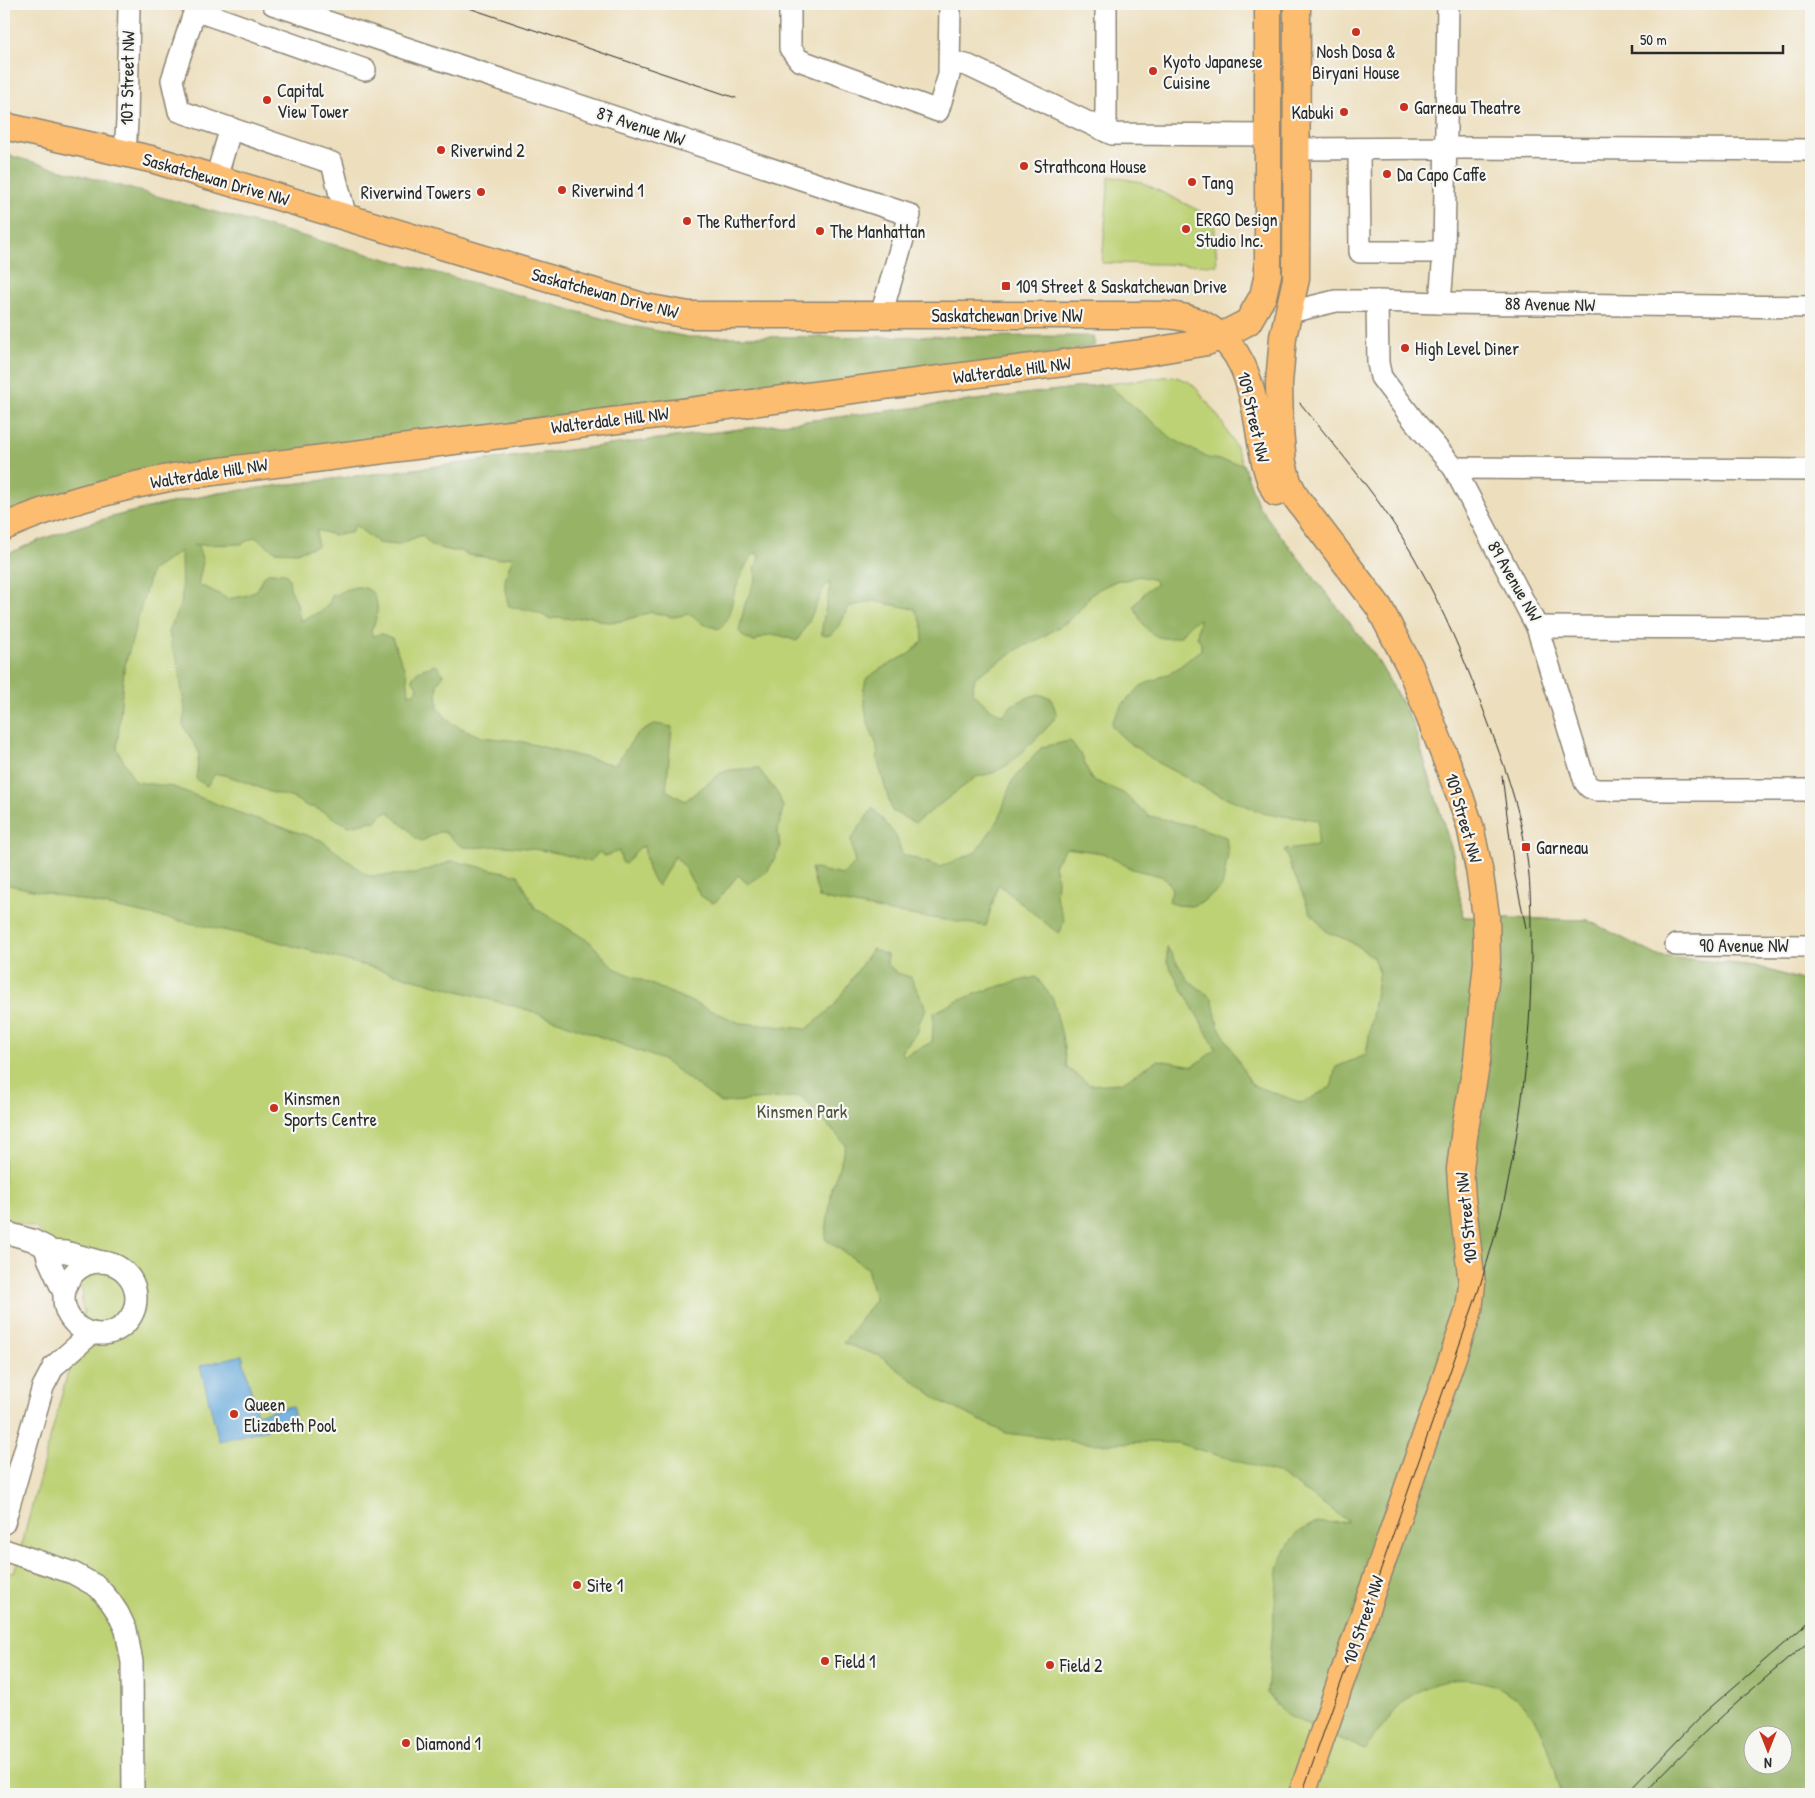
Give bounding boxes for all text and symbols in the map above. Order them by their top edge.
scale bar [1632,22,1784,54]
marker: Nosh Dosa & Biryani House [1350,26,1362,38]
text: 50 m [1640,29,1667,50]
street label: 107 Street NW [114,31,140,125]
place label: Nosh Dosa & Biryani House [1312,39,1400,85]
place label: Kyoto Japanese Cuisine [1163,49,1263,95]
marker: Kyoto Japanese Cuisine [1147,65,1159,77]
place label: Capital View Tower [277,78,349,124]
marker: Capital View Tower [261,94,273,106]
place label: Garneau Theatre [1414,95,1521,120]
street label: 87 Avenue NW [594,100,688,152]
place label: Kabuki [1291,100,1334,125]
marker: Garneau Theatre [1398,101,1410,113]
marker: Kabuki [1338,106,1350,118]
place label: Riverwind 2 [451,138,525,163]
marker: Riverwind 2 [435,144,447,156]
street label: Saskatchewan Drive NW [140,146,292,212]
place label: Strathcona House [1034,154,1147,179]
marker: Strathcona House [1018,160,1030,172]
place label: Da Capo Caffe [1397,162,1486,187]
marker: Da Capo Caffe [1381,168,1393,180]
place label: Tang [1202,170,1234,195]
marker: Tang [1186,176,1198,188]
place label: Riverwind 1 [572,178,644,203]
place label: Riverwind Towers [361,180,471,205]
marker: Riverwind 1 [556,184,568,196]
marker: Riverwind Towers [475,186,487,198]
place label: ERGO Design Studio Inc. [1196,207,1278,253]
place label: The Rutherford [697,209,795,234]
marker: The Rutherford [681,215,693,227]
place label: The Manhattan [830,219,925,244]
marker: ERGO Design Studio Inc. [1180,223,1192,235]
marker: The Manhattan [814,225,826,237]
street label: Saskatchewan Drive NW [529,261,681,325]
place label: 109 Street & Saskatchewan Drive [1016,274,1227,299]
marker: 109 Street & Saskatchewan Drive [1000,280,1012,292]
street label: 88 Avenue NW [1505,291,1595,317]
street label: Saskatchewan Drive NW [931,303,1083,328]
place label: High Level Diner [1415,336,1519,361]
marker: High Level Diner [1399,342,1411,354]
street label: Walterdale Hill NW [952,350,1072,390]
street label: 109 Street NW [1231,369,1277,465]
street label: Walterdale Hill NW [550,400,670,440]
street label: Walterdale Hill NW [149,451,269,495]
street label: 89 Avenue NW [1482,536,1548,626]
street label: 109 Street NW [1439,770,1489,866]
place label: Garneau [1536,835,1588,860]
marker: Garneau [1520,841,1532,853]
street label: 90 Avenue NW [1699,933,1789,958]
place label: Kinsmen Sports Centre [284,1086,377,1132]
park label: Kinsmen Park [757,1099,848,1124]
marker: Kinsmen Sports Centre [268,1102,280,1114]
street label: 109 Street NW [1449,1171,1483,1265]
place label: Queen Elizabeth Pool [244,1392,336,1438]
marker: Queen Elizabeth Pool [228,1408,240,1420]
street label: 109 Street NW [1336,1572,1390,1668]
place label: Site 1 [587,1573,623,1598]
marker: Site 1 [571,1579,583,1591]
place label: Field 1 [834,1649,875,1674]
place label: Field 2 [1059,1653,1103,1678]
marker: Field 1 [819,1655,831,1667]
marker: Field 2 [1044,1659,1056,1671]
north arrow [1742,1726,1792,1776]
place label: Diamond 1 [416,1731,481,1756]
marker: Diamond 1 [400,1737,412,1749]
text: N [1764,1754,1772,1773]

